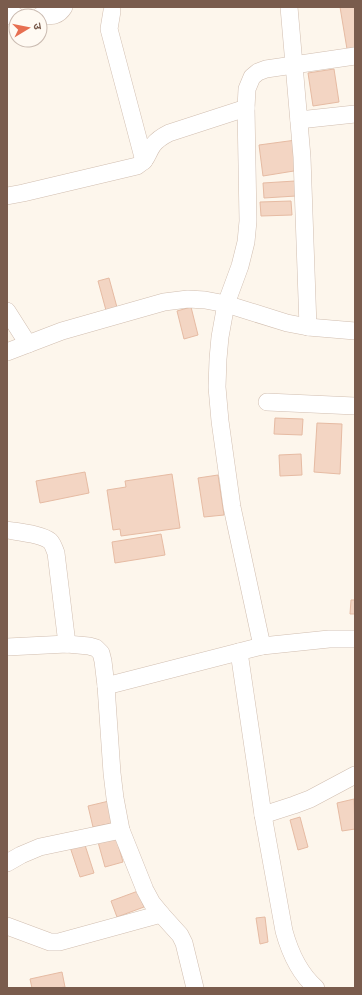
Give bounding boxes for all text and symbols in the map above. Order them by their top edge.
north arrow [8,8,48,48]
text: उ [30,22,44,31]

